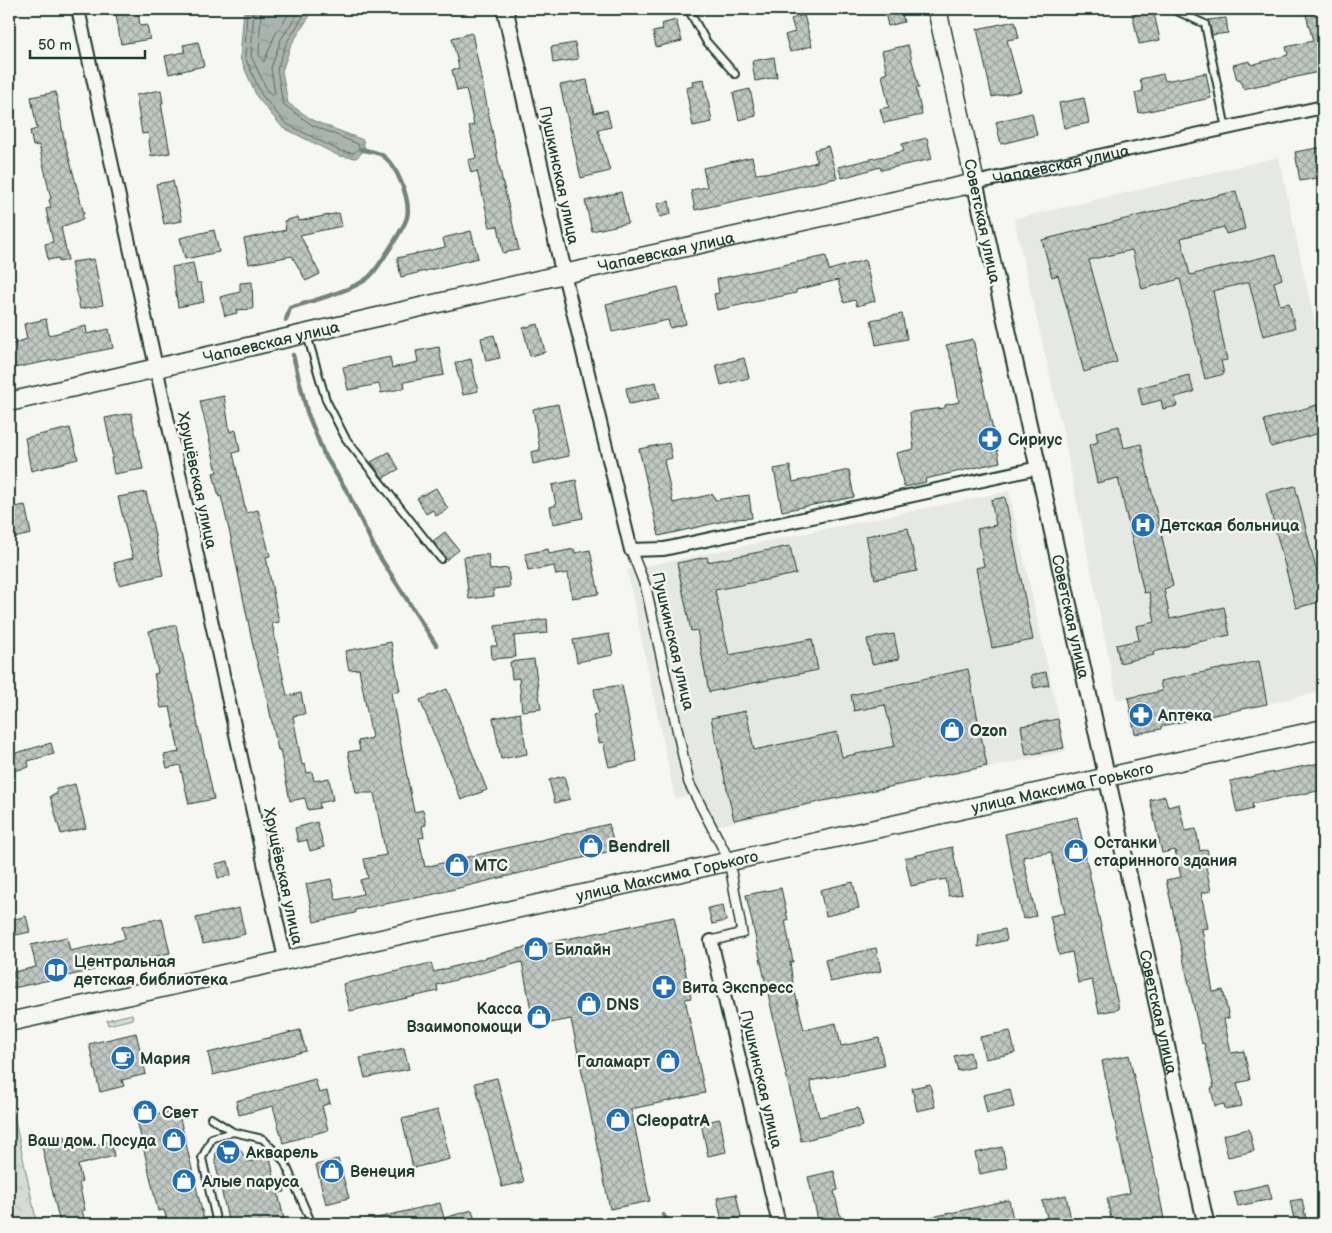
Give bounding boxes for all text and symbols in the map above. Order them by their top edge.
scale bar [30,28,145,60]
text: 50 m [38,36,72,55]
street label: Пушкинская улица [535,104,583,247]
street label: Чапаевская улица [991,141,1132,190]
street label: Советская улица [959,157,1004,286]
street label: Чапаевская улица [596,228,737,277]
street label: Чапаевская улица [201,318,342,368]
street label: Хрущёвская улица [173,410,220,551]
pharmacy icon: Сириус [977,426,1003,452]
place label: Сириус [1008,431,1062,450]
hospital icon: Детская больница [1130,512,1156,538]
place label: Детская больница [1160,517,1300,536]
street label: Советская улица [1047,553,1093,681]
street label: Пушкинская улица [647,570,698,713]
pharmacy icon: Аптека [1128,702,1154,728]
place label: Аптека [1157,707,1212,726]
shop icon: Ozon [939,717,965,743]
place label: Ozon [970,722,1007,741]
street label: улица Максима Горького [970,759,1155,818]
street label: Хрущёвская улица [259,806,306,947]
shop icon: Bendrell [578,833,604,859]
place label: Останки старинного здания [1094,834,1237,871]
place label: Bendrell [608,838,670,857]
shop icon: Останки старинного здания [1063,838,1089,864]
street label: улица Максима Горького [574,847,760,906]
shop icon: МТС [444,852,470,878]
place label: МТС [474,857,508,876]
shop icon: Билайн [523,936,549,962]
place label: Билайн [554,941,611,960]
street label: Советская улица [1134,948,1181,1077]
place label: Центральная детская библиотека [73,953,228,990]
library icon: Центральная детская библиотека [43,957,69,983]
pharmacy icon: Вита Экспресс [651,974,677,1000]
place label: Вита Экспресс [682,979,793,998]
shop icon: DNS [576,991,602,1017]
place label: DNS [606,996,639,1015]
place label: Касса Взаимопомощи [406,1000,523,1037]
shop icon: Касса Взаимопомощи [526,1004,552,1030]
street label: Пушкинская улица [735,1008,786,1151]
cafe icon: Мария [110,1045,136,1071]
shop icon: Галамарт [655,1048,681,1074]
place label: Мария [140,1050,191,1069]
place label: Галамарт [577,1053,650,1072]
shop icon: Свет [132,1099,158,1125]
place label: Свет [162,1104,199,1123]
shop icon: CleopatrA [605,1107,631,1133]
place label: CleopatrA [636,1112,710,1131]
shop icon: Ваш дом. Посуда [161,1127,187,1153]
place label: Ваш дом. Посуда [28,1132,157,1151]
supermarket icon: Акварель [215,1139,241,1165]
place label: Акварель [245,1144,319,1163]
shop icon: Венеция [319,1158,345,1184]
place label: Венеция [350,1163,415,1182]
shop icon: Алые паруса [171,1168,197,1194]
place label: Алые паруса [201,1173,300,1192]

